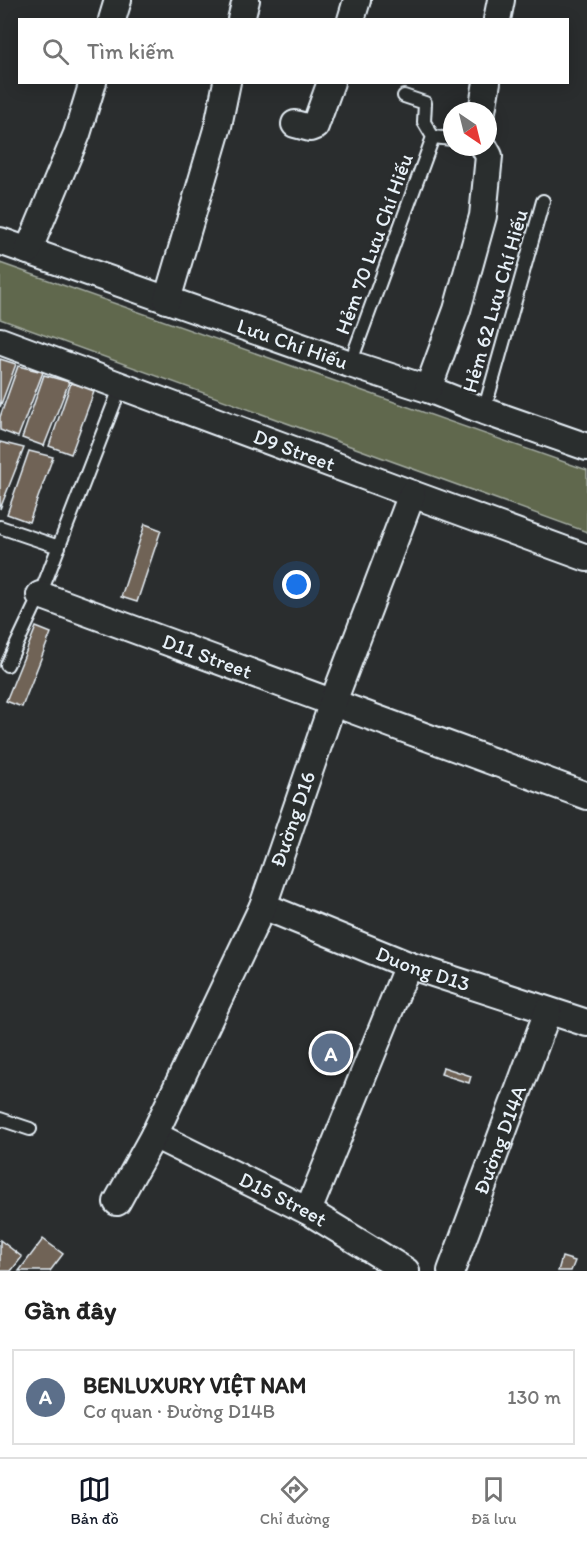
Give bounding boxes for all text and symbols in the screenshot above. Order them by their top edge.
search box [18,18,569,84]
icon: search [39,35,72,68]
text: Tìm kiếm [87,38,174,65]
north arrow [443,102,497,156]
street label: Hẻm 70 Lưu Chí Hiếu [329,150,418,338]
street label: Hẻm 62 Lưu Chí Hiếu [456,206,533,395]
street label: Lưu Chí Hiếu [234,312,352,374]
street label: D9 Street [250,423,339,476]
your location [282,570,311,599]
street label: D11 Street [159,628,256,684]
street label: Đường D16 [264,768,320,870]
street label: Duong D13 [372,940,473,996]
pin: A [312,1030,350,1076]
street label: Đường D14A [468,1081,531,1198]
street label: D15 Street [235,1166,332,1232]
text: Gần đây [24,1294,116,1326]
text: BENLUXURY VIỆT NAM [83,1372,306,1399]
text: A [39,1385,52,1409]
text: 130 m [507,1385,561,1409]
text: Cơ quan · Đường D14B [83,1399,275,1423]
tab: Bản đồ [70,1473,119,1528]
tab: Chỉ đường [260,1473,330,1528]
tab: Đã lưu [471,1473,517,1528]

